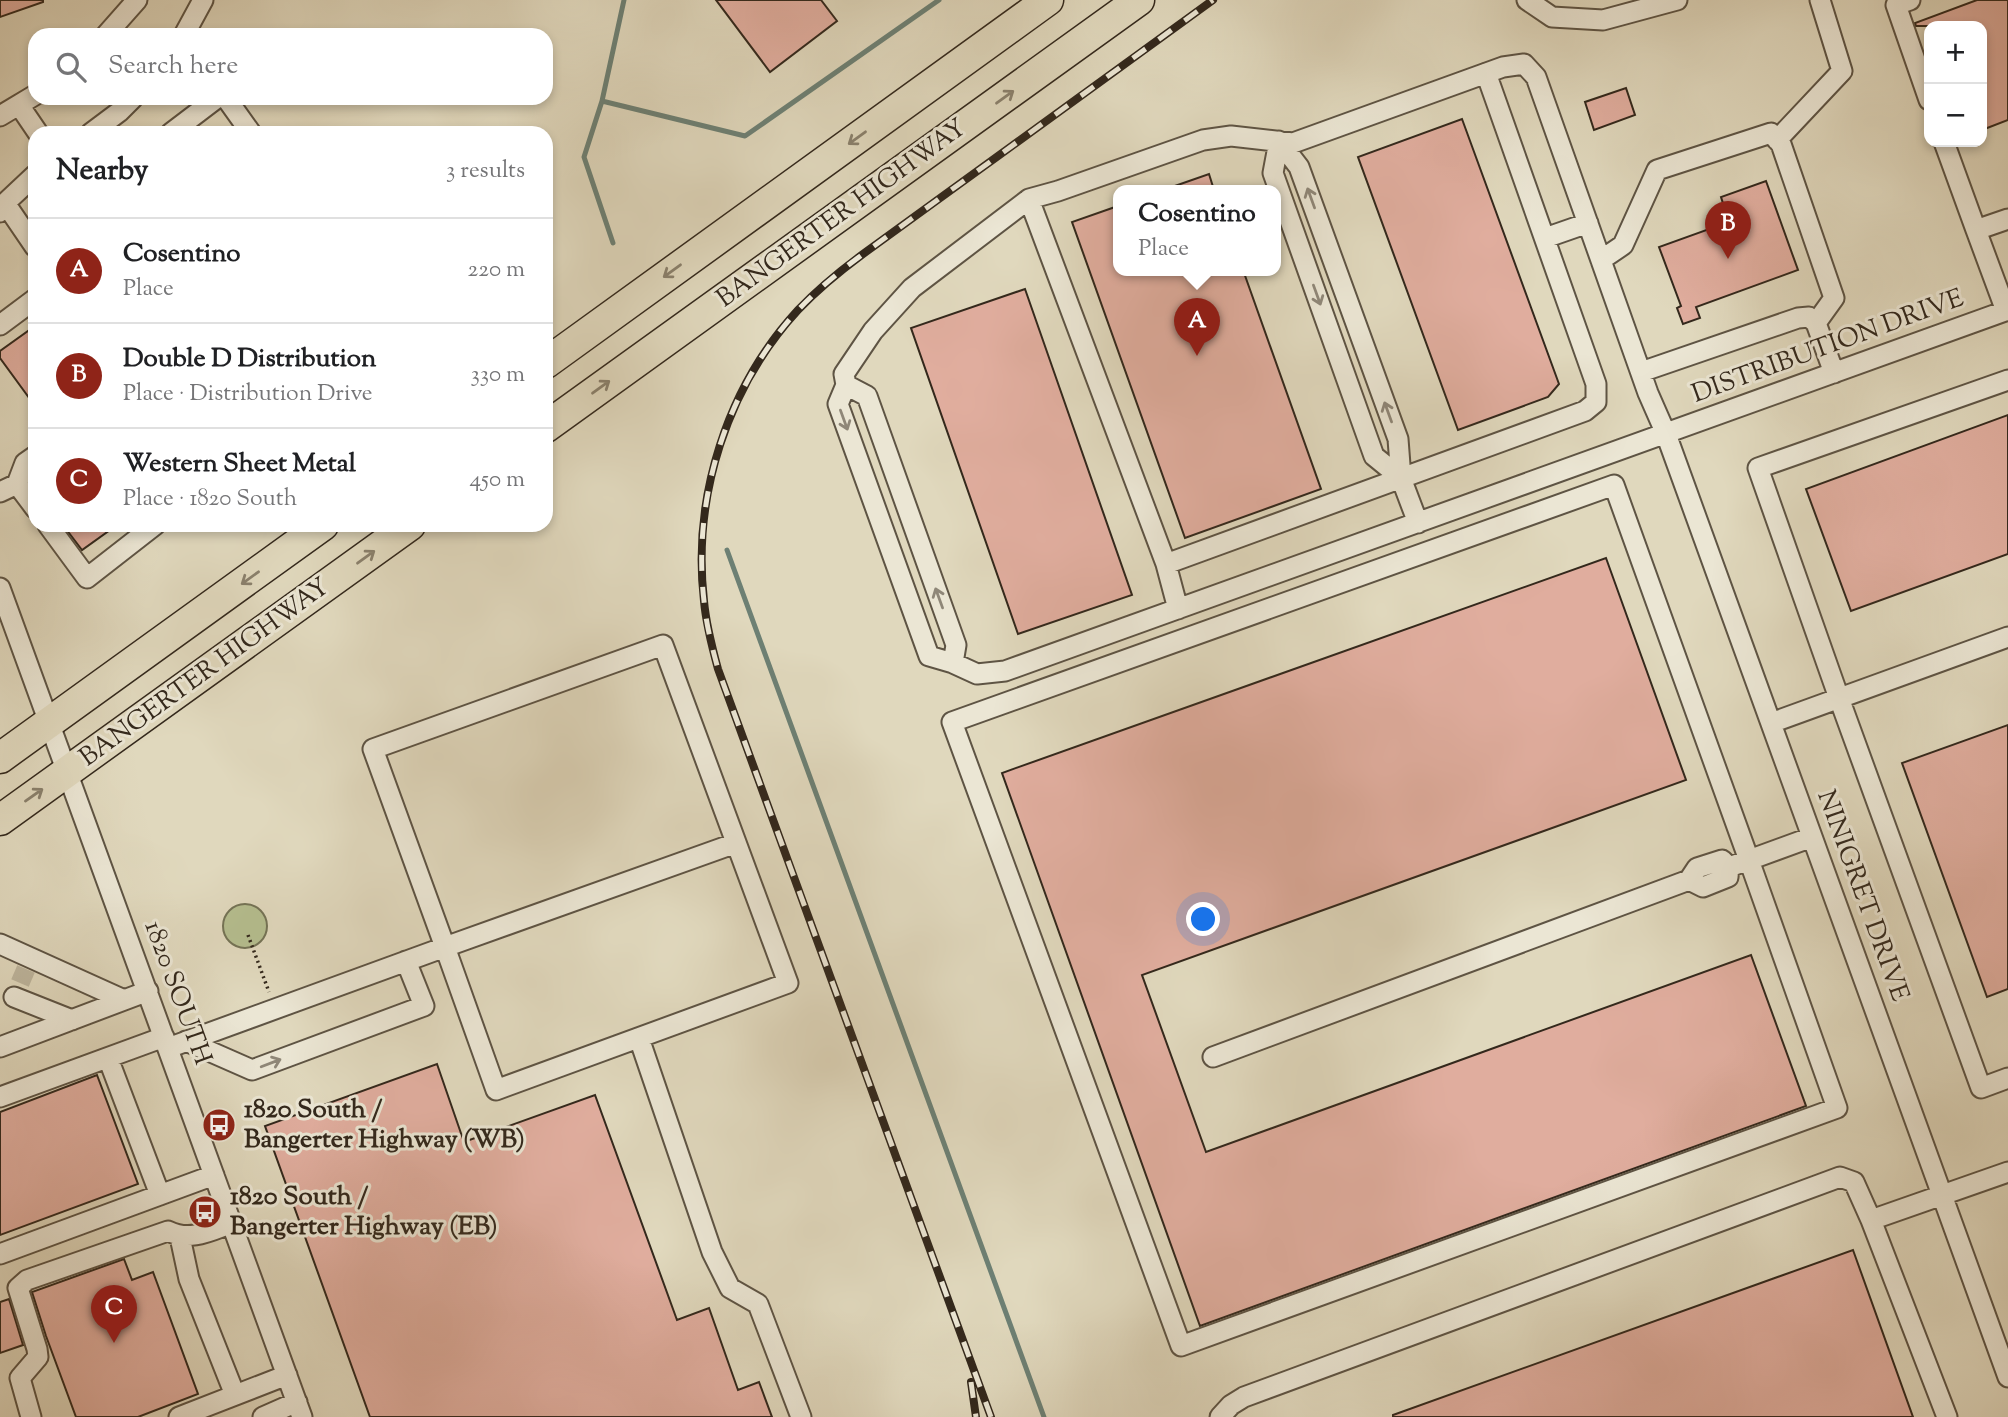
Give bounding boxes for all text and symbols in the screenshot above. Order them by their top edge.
map controls [1924,21,1987,147]
button: + [1924,21,1987,84]
search box [28,28,553,105]
icon: search [52,48,90,86]
text: Search here [108,48,238,85]
button: − [1924,84,1987,147]
one-way arrow [995,90,1014,104]
street label: BANGERTER HIGHWAY [709,111,975,317]
one-way arrow [848,130,867,145]
text: Nearby [56,150,148,193]
text: 3 results [446,155,525,188]
popup [1113,185,1281,276]
one-way arrow [1303,188,1316,210]
text: Cosentino [1138,196,1256,233]
pin: B [1705,201,1751,259]
text: Place [1138,233,1189,266]
text: Cosentino [123,236,241,273]
text: A [70,254,88,287]
text: 220 m [467,254,525,287]
one-way arrow [663,264,682,278]
text: Place [123,273,174,306]
street label: DISTRIBUTION DRIVE [1687,280,1969,413]
one-way arrow [1312,283,1324,305]
pin: A [1174,298,1220,356]
text: Double D Distribution [123,341,376,378]
text: B [72,359,86,392]
text: 330 m [471,359,525,392]
text: Place · Distribution Drive [123,378,372,411]
one-way arrow [591,380,610,394]
one-way arrow [1381,401,1394,423]
one-way arrow [839,409,851,431]
text: Western Sheet Metal [123,446,356,483]
text: C [70,464,88,497]
text: 450 m [469,464,525,497]
text: Place · 1820 South [123,483,297,516]
one-way arrow [356,550,375,564]
street label: BANGERTER HIGHWAY [72,570,338,776]
one-way arrow [241,571,260,585]
one-way arrow [932,588,945,610]
street label: NINIGRET DRIVE [1807,785,1918,1007]
one-way arrow [24,788,43,802]
your location [1186,902,1220,936]
street label: 1820 SOUTH [134,916,220,1071]
one-way arrow [260,1056,282,1069]
place label: 1820 South / Bangerter Highway (WB) [244,1092,525,1159]
bus stop icon: 1820 South / Bangerter Highway (WB) [200,1106,238,1144]
place label: 1820 South / Bangerter Highway (EB) [230,1179,498,1246]
bus stop icon: 1820 South / Bangerter Highway (EB) [186,1193,224,1231]
pin: C [91,1285,137,1343]

